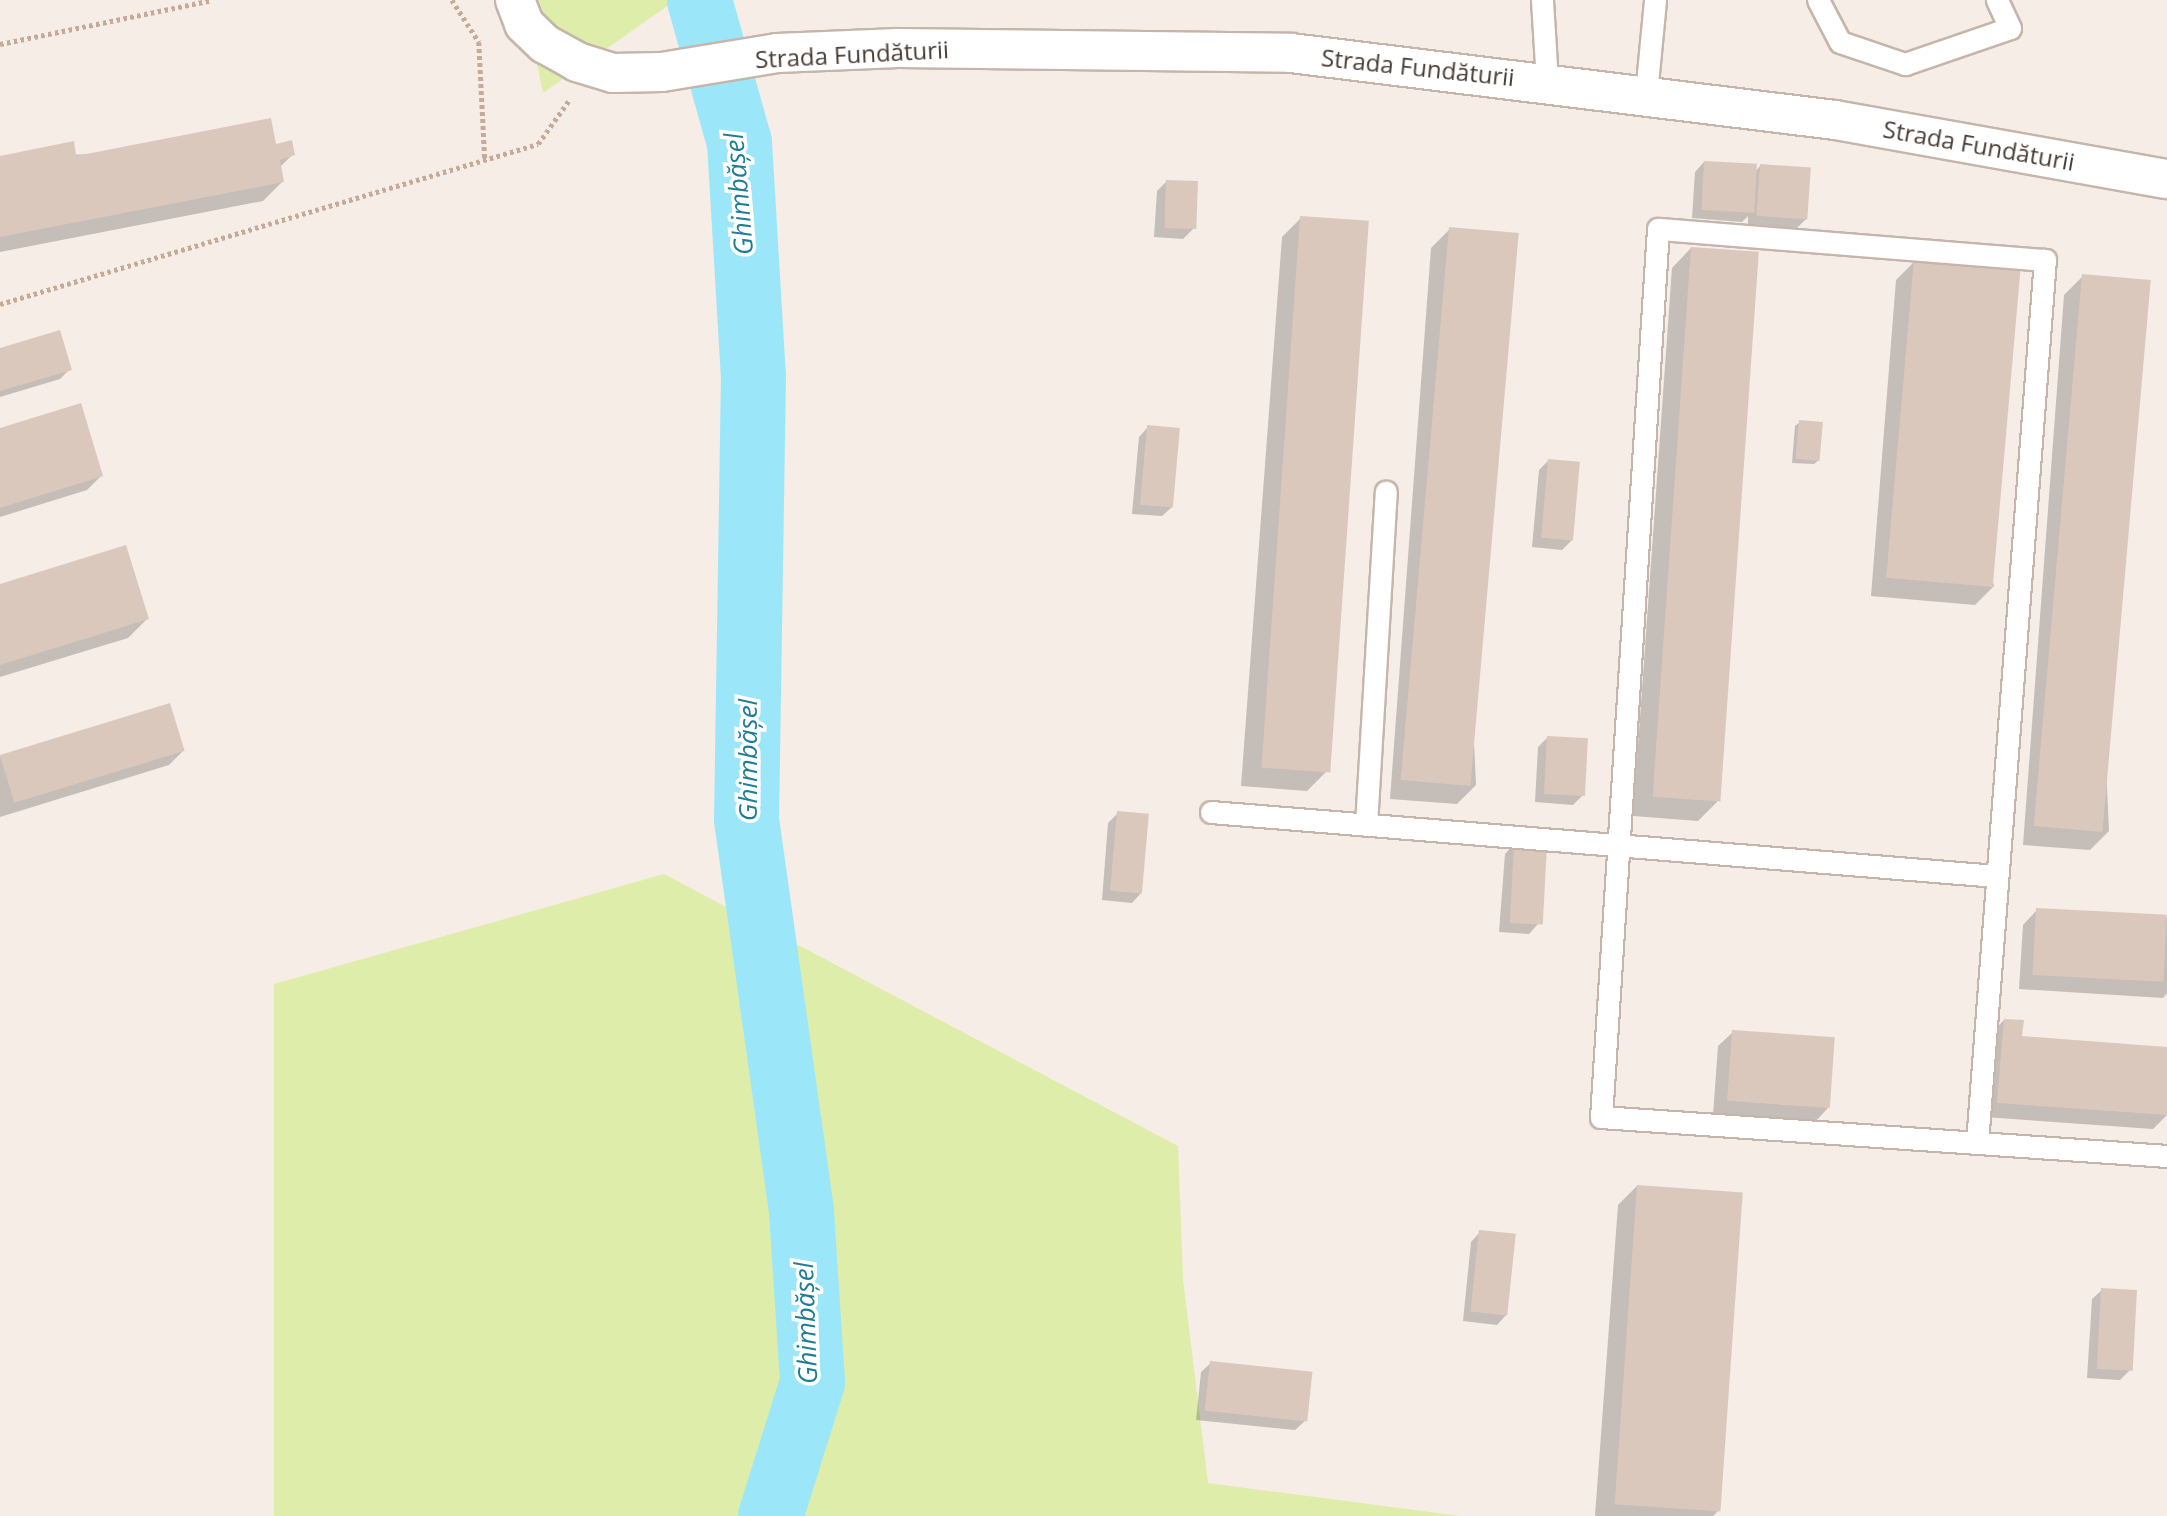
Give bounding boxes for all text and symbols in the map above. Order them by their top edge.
street label: Strada Fundăturii [754,35,950,73]
street label: Strada Fundăturii [1320,43,1516,91]
street label: Strada Fundăturii [1881,114,2077,176]
water label: Ghimbășel [718,132,760,256]
water label: Ghimbășel [732,699,764,821]
water label: Ghimbășel [788,1261,824,1385]

